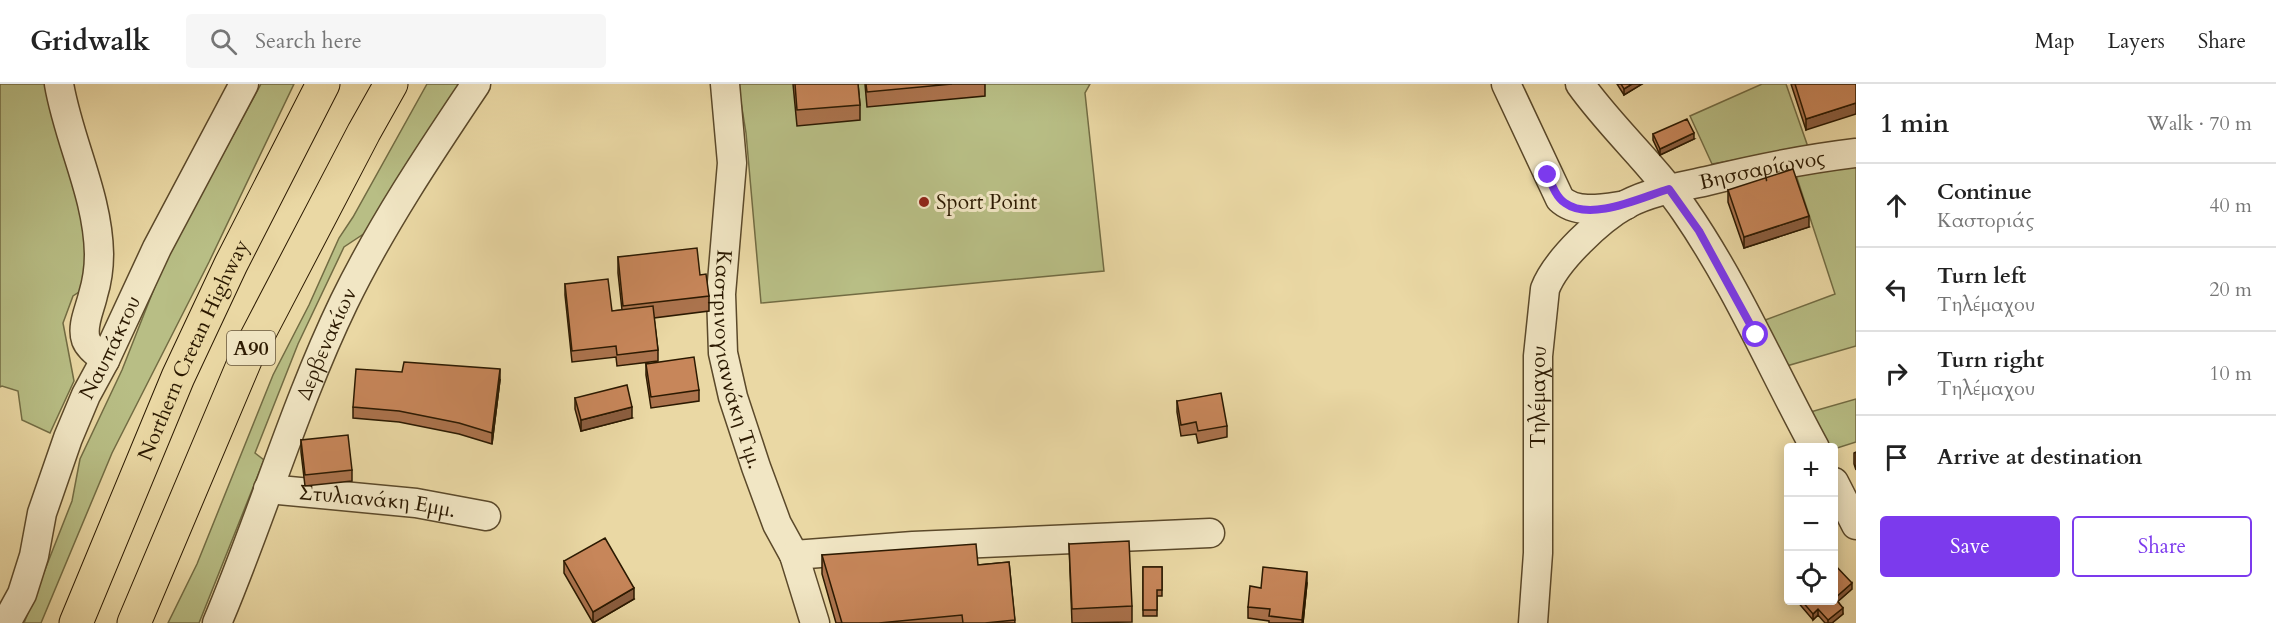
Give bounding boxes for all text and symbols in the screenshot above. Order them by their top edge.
search box [186,14,606,68]
text: Gridwalk [30,22,150,60]
icon: search [207,25,240,58]
text: Search here [255,26,362,56]
text: Map [2035,27,2075,56]
text: Layers [2108,27,2165,56]
text: Share [2198,27,2246,56]
text: 1 min [1880,106,1949,141]
text: Walk · 70 m [2147,110,2252,137]
street label: Βησσαρίωνος [1697,143,1827,197]
route end [1534,161,1560,187]
text: Continue [1937,177,2032,207]
place label: Sport Point [936,188,1038,217]
icon: ahead [1880,189,1913,222]
text: 40 m [2209,192,2252,219]
marker: Sport Point [917,195,931,209]
text: Καστοριάς [1937,207,2034,234]
street label: Northern Cretan Highway [131,234,256,465]
street label: Καστρινογιαννάκη Τιμ. [706,249,770,473]
text: Turn left [1937,261,2026,291]
icon: left [1880,273,1913,306]
text: 20 m [2209,276,2252,303]
street label: Δερβενακίων [289,283,364,404]
street label: Ναυπάκτου [72,291,148,405]
text: Τηλέμαχου [1937,291,2035,318]
route start [1742,321,1768,347]
road number: Α90 [227,331,275,365]
street label: Τηλέμαχου [1524,344,1554,449]
text: Turn right [1937,345,2044,375]
icon: right [1880,357,1913,390]
text: 10 m [2209,360,2252,387]
text: Τηλέμαχου [1937,375,2035,402]
icon: arrive [1880,441,1913,474]
text: Arrive at destination [1937,442,2142,472]
map controls [1784,443,1838,605]
button: + [1784,443,1838,497]
street label: Στυλιανάκη Εμμ. [298,478,458,525]
button: − [1784,497,1838,551]
button: Save [1880,516,2060,577]
button: Share [2072,516,2252,577]
button: locate [1784,551,1838,605]

